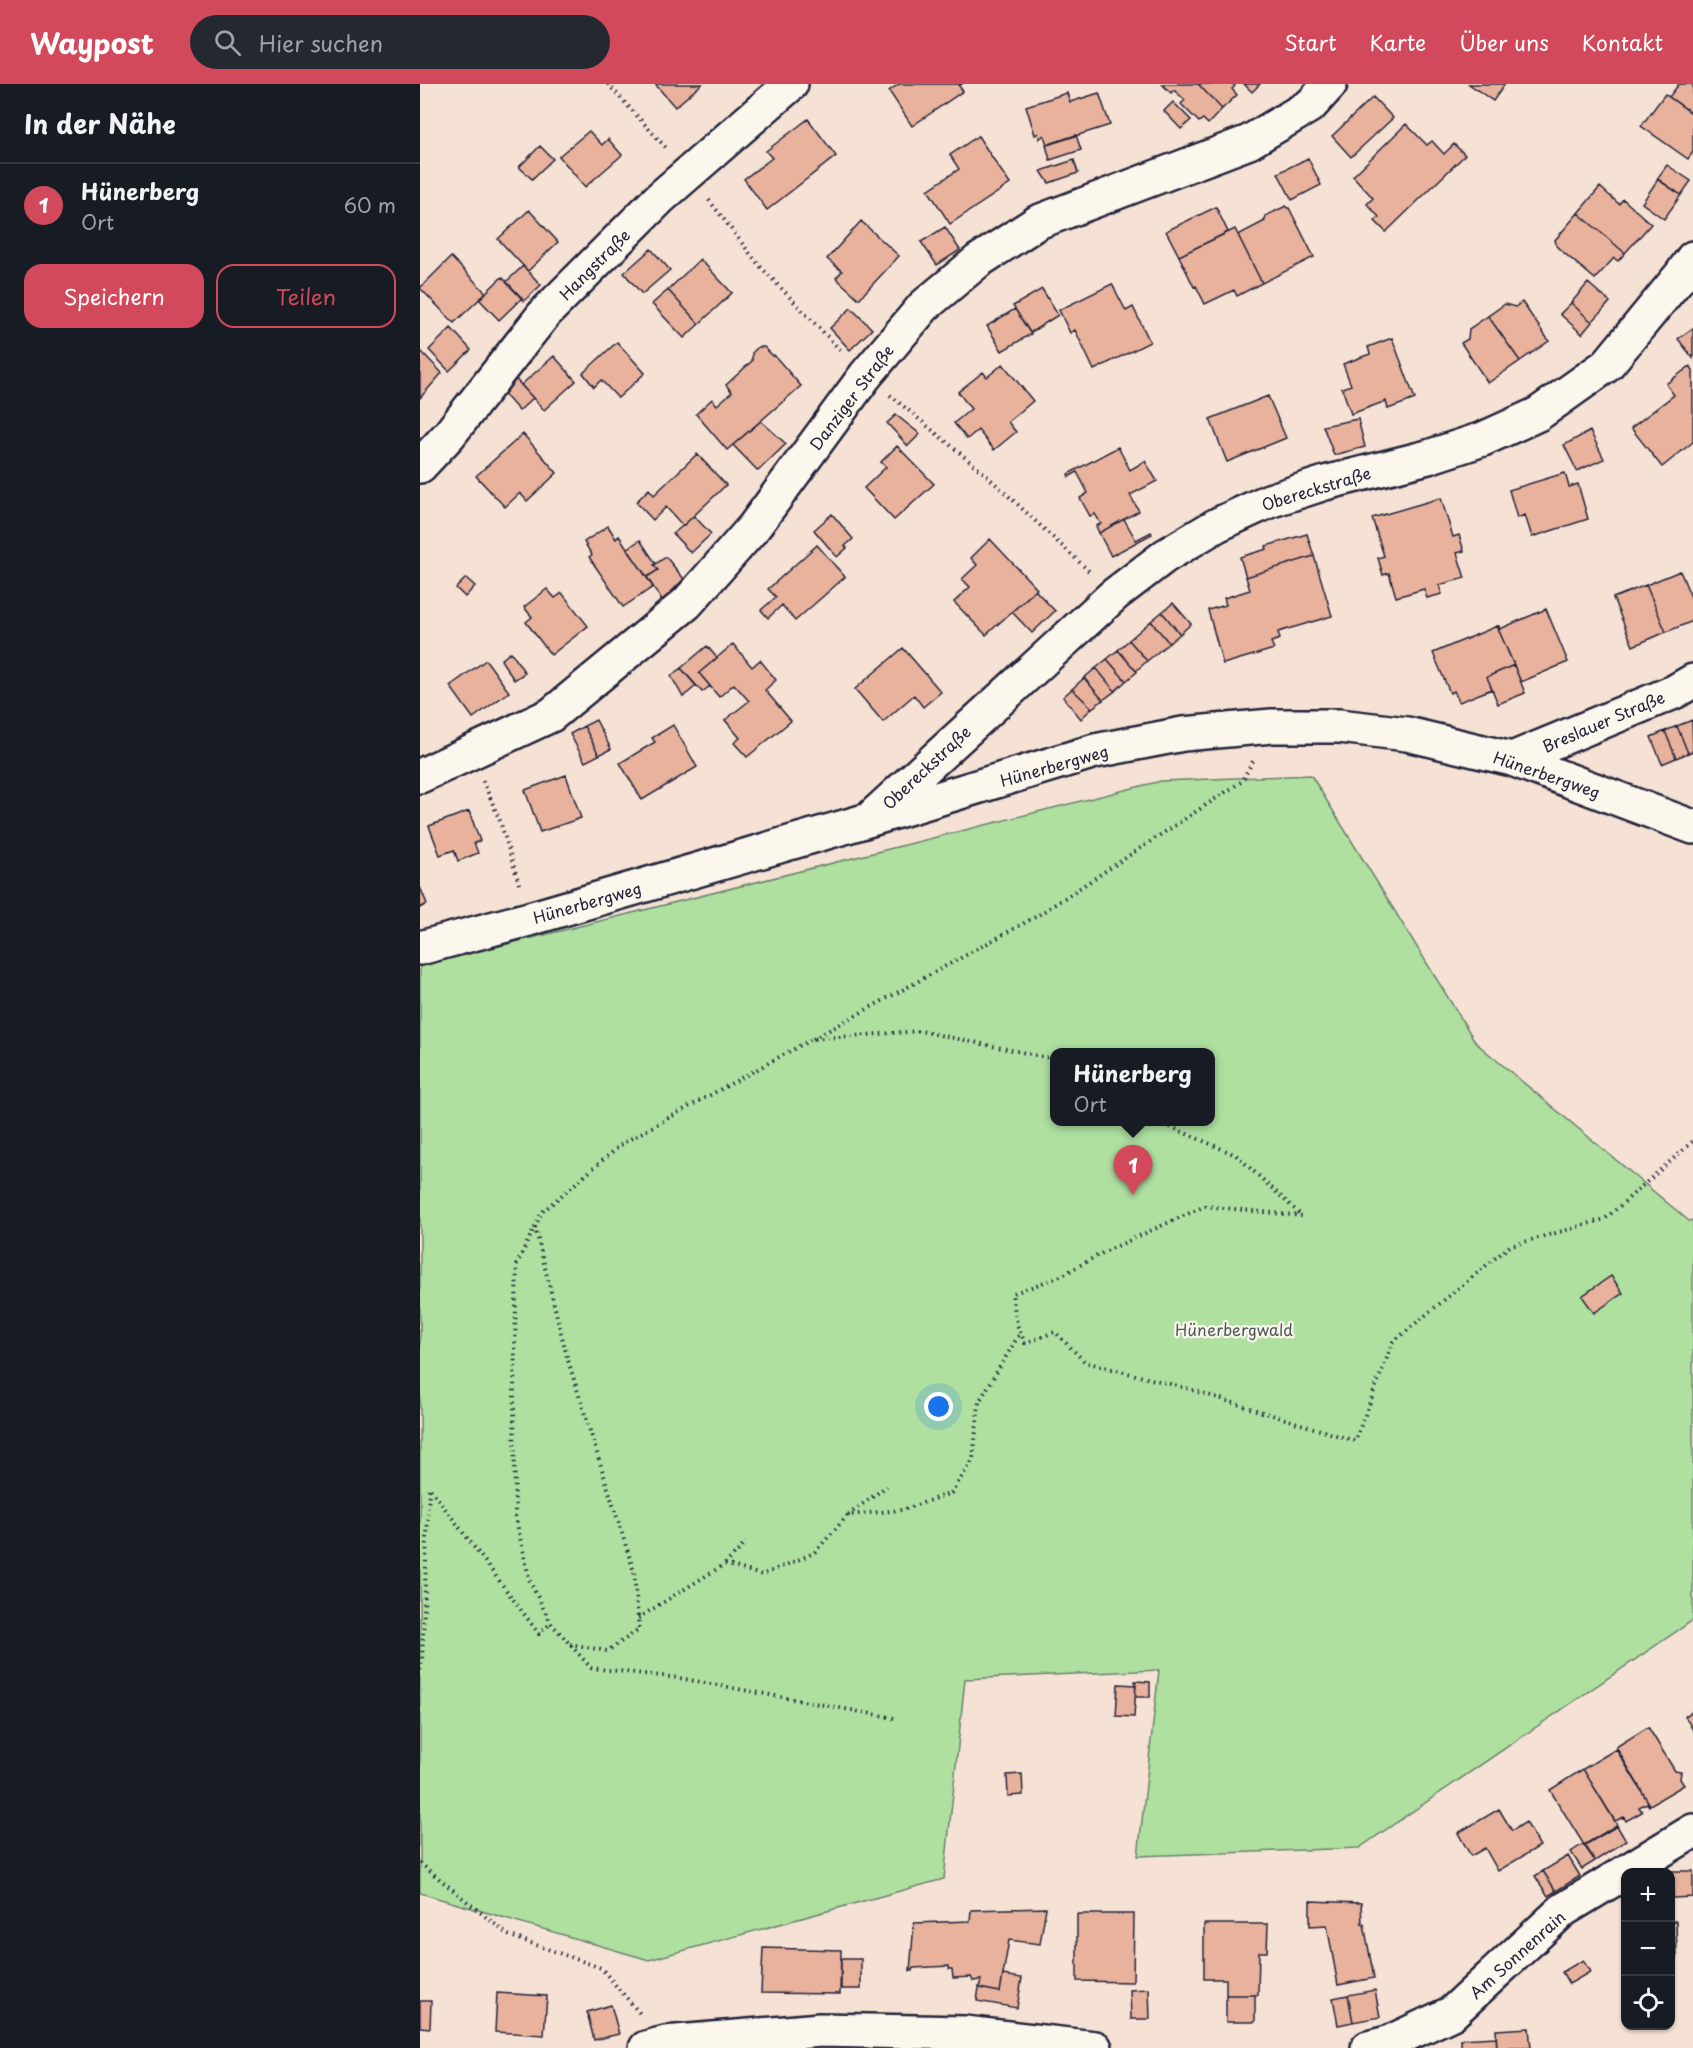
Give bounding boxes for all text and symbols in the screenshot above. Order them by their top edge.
search box [190,15,610,69]
text: Waypost [30,21,154,64]
icon: search [211,26,244,59]
text: Hier suchen [259,26,383,59]
text: Start [1284,26,1336,58]
text: Karte [1369,26,1426,58]
text: Über uns [1459,26,1549,58]
text: Kontakt [1582,26,1663,58]
text: In der Nähe [24,104,176,143]
text: Hünerberg [81,174,199,207]
text: 1 [39,190,48,220]
text: 60 m [344,190,396,220]
text: Ort [81,207,114,237]
street label: Hangstraße [553,223,635,305]
button: Speichern [24,264,204,328]
button: Teilen [216,264,396,328]
street label: Danziger Straße [803,339,899,455]
street label: Obereckstraße [1258,460,1374,516]
street label: Breslauer Straße [1538,684,1668,758]
street label: Obereckstraße [876,720,976,814]
street label: Hünerbergweg [997,738,1111,792]
street label: Hünerbergweg [1490,744,1604,804]
street label: Hünerbergweg [530,875,644,929]
popup [1050,1048,1215,1126]
text: Hünerberg [1073,1056,1192,1089]
text: Ort [1073,1089,1107,1119]
pin: 1 [1114,1146,1152,1195]
park label: Hünerbergwald [1175,1317,1293,1341]
your location [924,1392,953,1421]
map controls [1621,1868,1675,2030]
button: + [1621,1868,1675,1922]
street label: Am Sonnenrain [1464,1904,1570,2004]
button: − [1621,1922,1675,1976]
button: locate [1621,1976,1675,2030]

